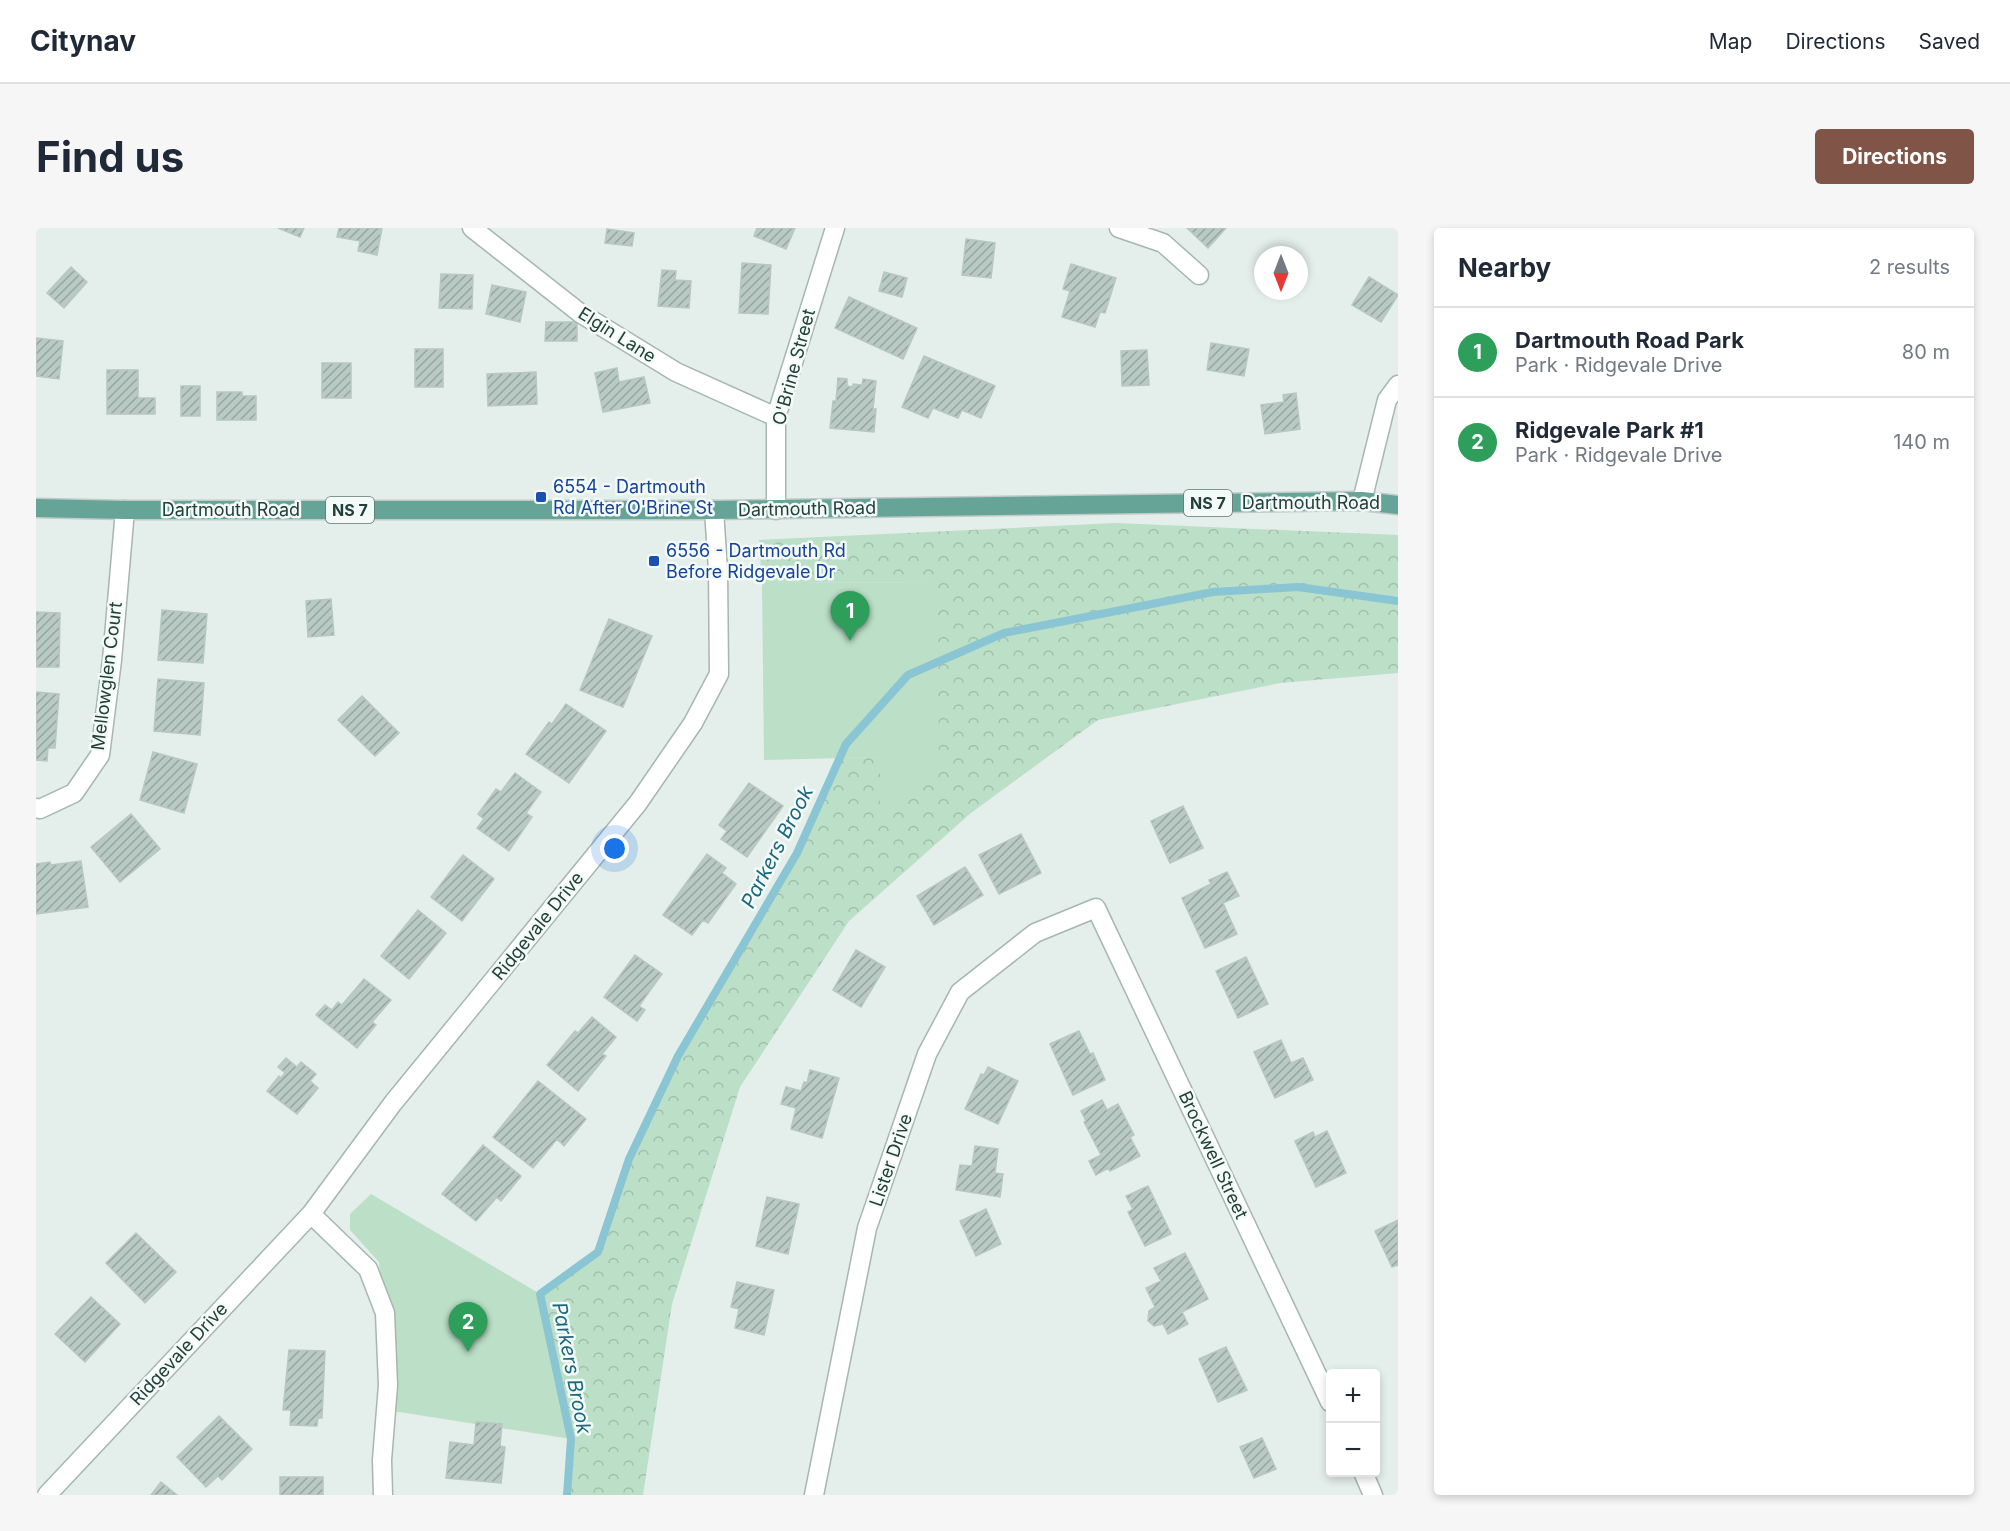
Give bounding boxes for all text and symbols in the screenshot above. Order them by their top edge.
text: Citynav [30,24,136,58]
text: Map [1709,29,1752,54]
text: Directions [1785,29,1886,54]
text: Saved [1919,29,1980,54]
button: Directions [1815,129,1974,184]
text: Find us [36,131,184,182]
north arrow [1254,246,1308,300]
text: Nearby [1458,252,1551,283]
text: 2 results [1869,255,1950,279]
street label: Elgin Lane [575,302,660,367]
street label: O'Brine Street [768,306,819,427]
text: Dartmouth Road Park [1515,327,1744,353]
text: 1 [1473,340,1482,364]
text: 80 m [1902,340,1950,364]
text: Park · Ridgevale Drive [1515,353,1722,377]
text: Ridgevale Park #1 [1515,417,1704,443]
text: 2 [1471,430,1484,454]
text: 140 m [1893,430,1950,454]
text: Park · Ridgevale Drive [1515,443,1722,467]
place label: 6554 - Dartmouth Rd After O'Brine St [553,476,713,518]
marker: 6554 - Dartmouth Rd After O'Brine St [534,490,548,504]
road number: NS 7 [1184,490,1232,516]
street label: Dartmouth Road [1242,492,1380,513]
road number: NS 7 [326,497,374,523]
street label: Dartmouth Road [738,497,876,520]
street label: Dartmouth Road [162,499,300,520]
place label: 6556 - Dartmouth Rd Before Ridgevale Dr [666,540,846,582]
marker: 6556 - Dartmouth Rd Before Ridgevale Dr [647,554,661,568]
pin: 1 [830,592,870,641]
street label: Mellowglen Court [87,600,126,751]
water label: Parkers Brook [736,781,819,912]
your location [600,834,629,863]
street label: Ridgevale Drive [488,867,588,984]
street label: Brockwell Street [1175,1088,1252,1222]
street label: Lister Drive [865,1111,916,1209]
street label: Ridgevale Drive [126,1298,232,1409]
water label: Parkers Brook [547,1300,597,1437]
pin: 2 [448,1302,488,1352]
map controls [1326,1369,1380,1477]
button: + [1326,1369,1380,1423]
button: − [1326,1423,1380,1477]

